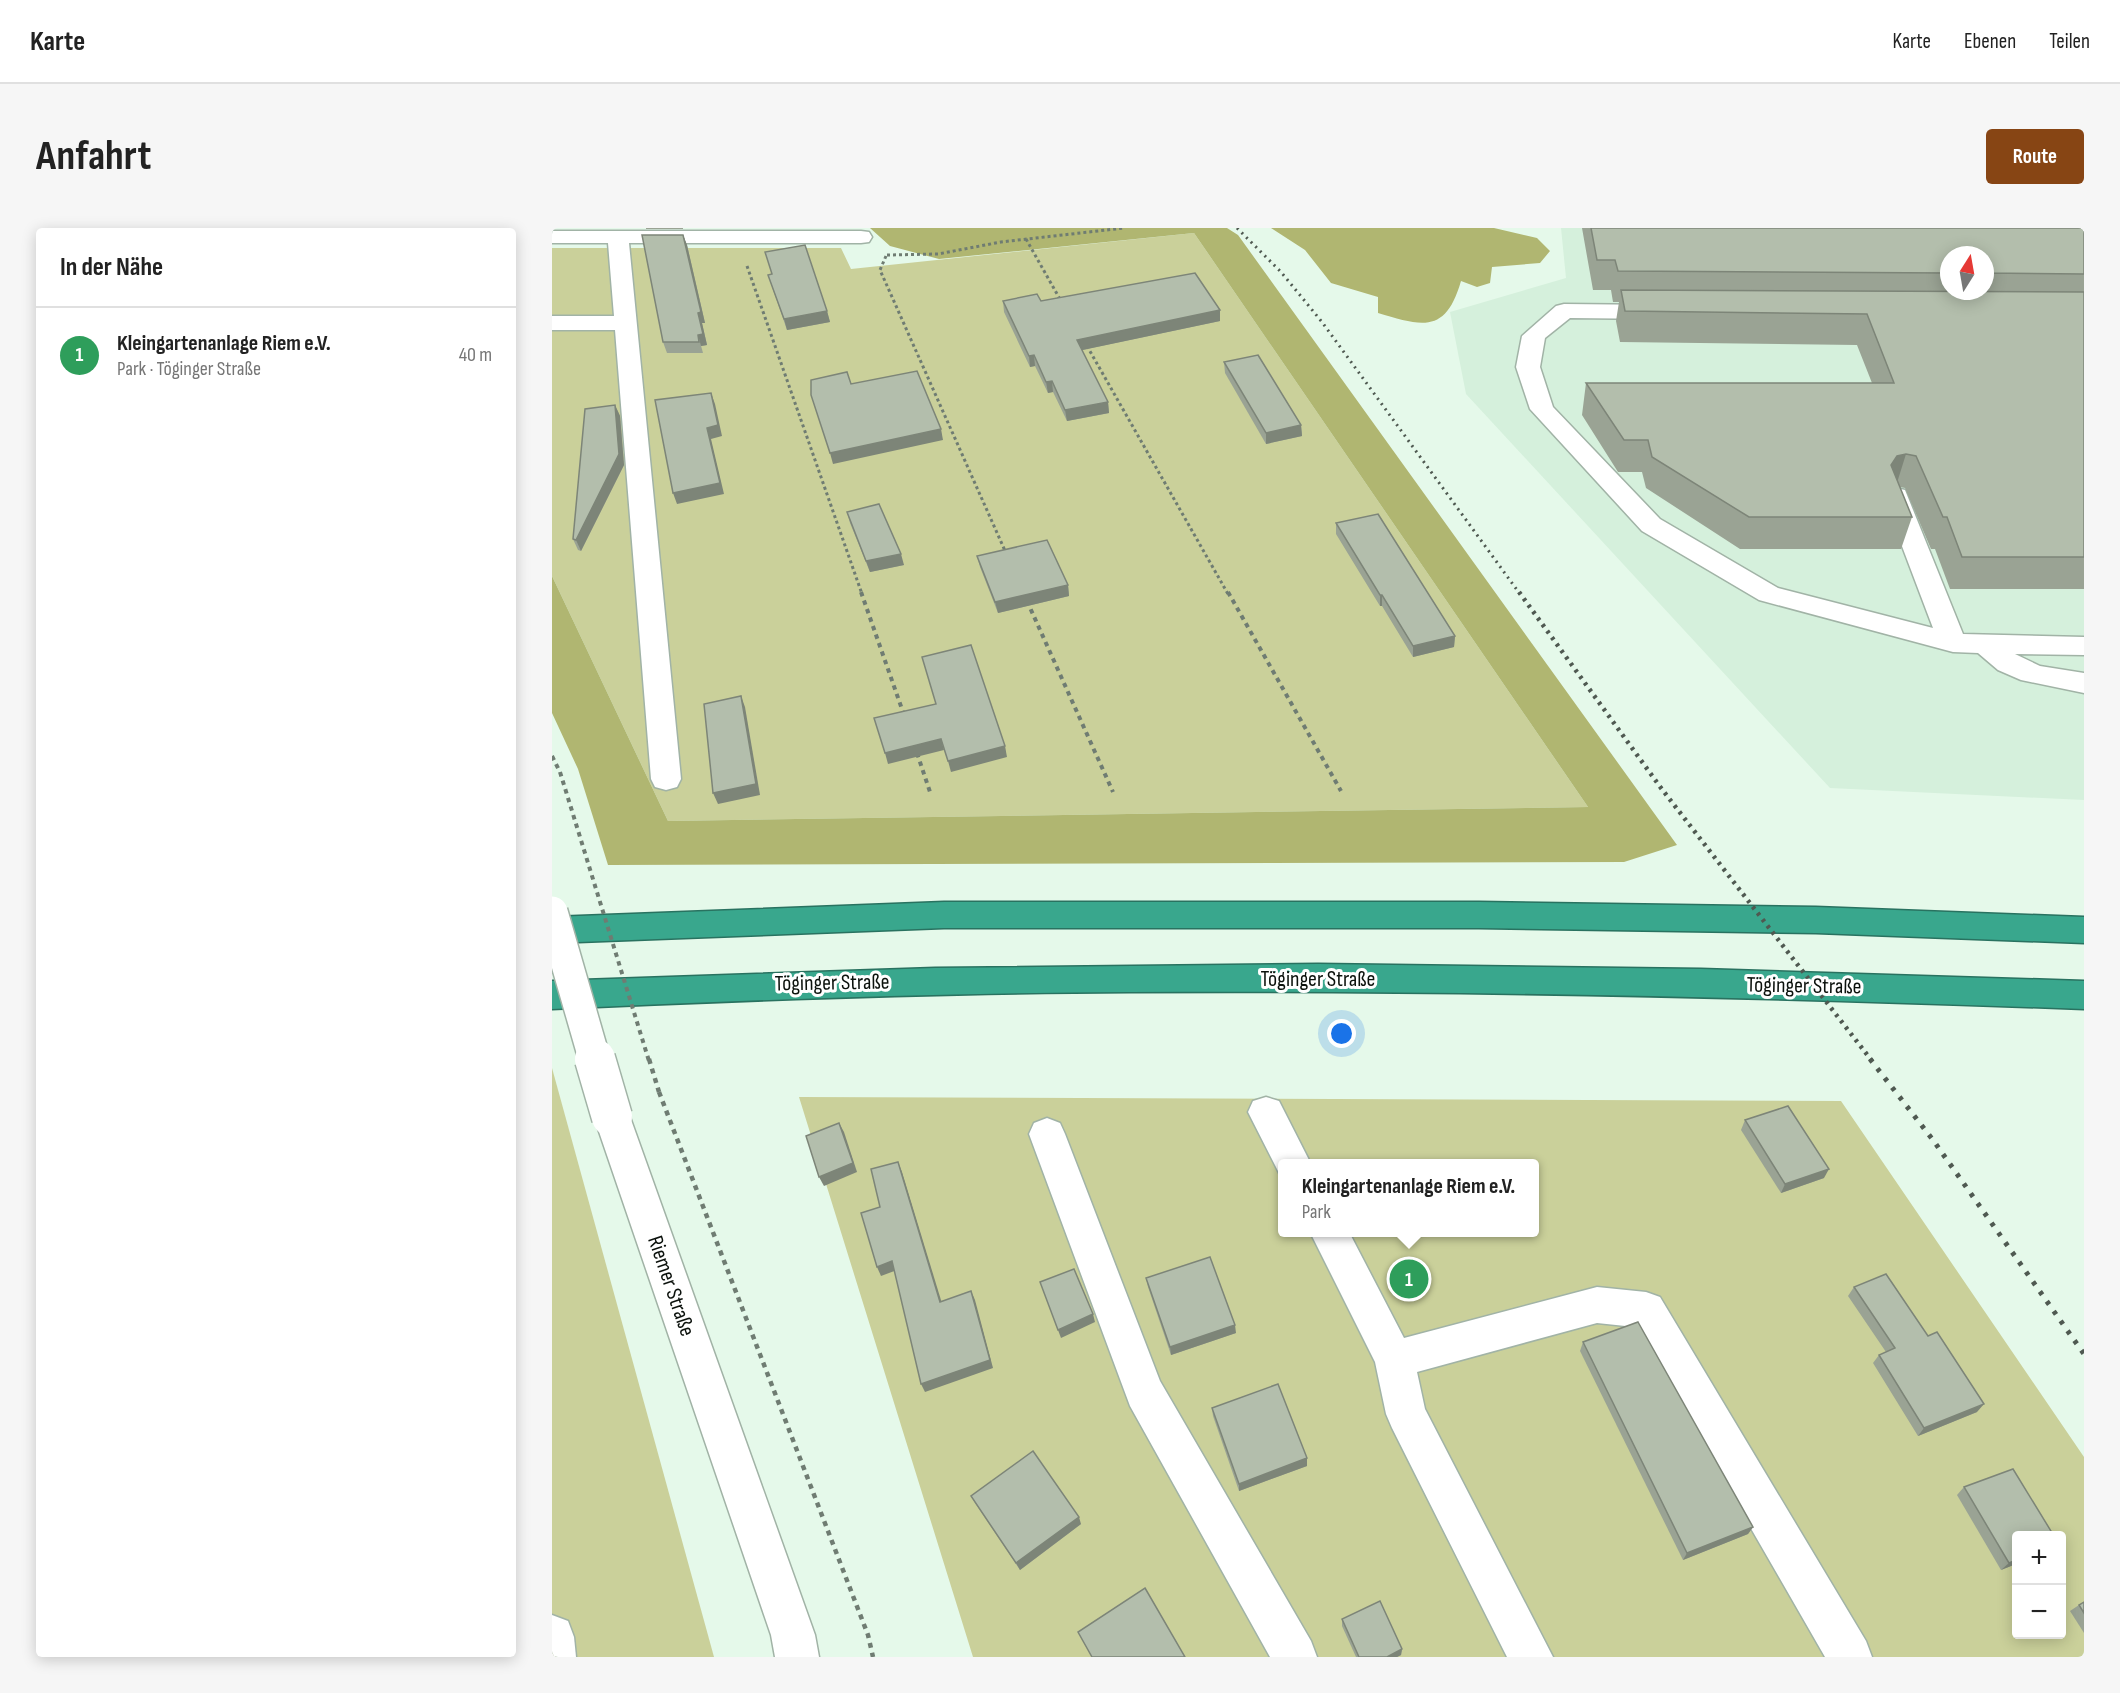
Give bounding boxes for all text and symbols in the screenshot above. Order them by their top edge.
text: Karte [30,25,85,58]
text: Karte [1893,29,1931,54]
text: Ebenen [1964,29,2016,54]
text: Teilen [2049,29,2090,54]
button: Route [1986,129,2084,184]
text: Anfahrt [36,131,151,182]
north arrow [1940,246,1994,300]
text: In der Nähe [60,252,163,283]
text: Kleingartenanlage Riem e.V. [117,330,331,357]
text: 1 [76,343,83,367]
text: 40 m [459,343,492,367]
text: Park · Töginger Straße [117,357,261,381]
street label: Töginger Straße [1261,966,1375,993]
street label: Töginger Straße [774,969,890,997]
street label: Töginger Straße [1746,972,1862,1000]
your location [1327,1019,1356,1048]
popup [1278,1159,1539,1237]
text: Kleingartenanlage Riem e.V. [1302,1173,1515,1200]
text: Park [1302,1200,1331,1224]
street label: Riemer Straße [641,1232,701,1340]
pin: 1 [1390,1256,1428,1302]
map controls [2012,1531,2066,1639]
button: + [2012,1531,2066,1585]
button: − [2012,1585,2066,1639]

